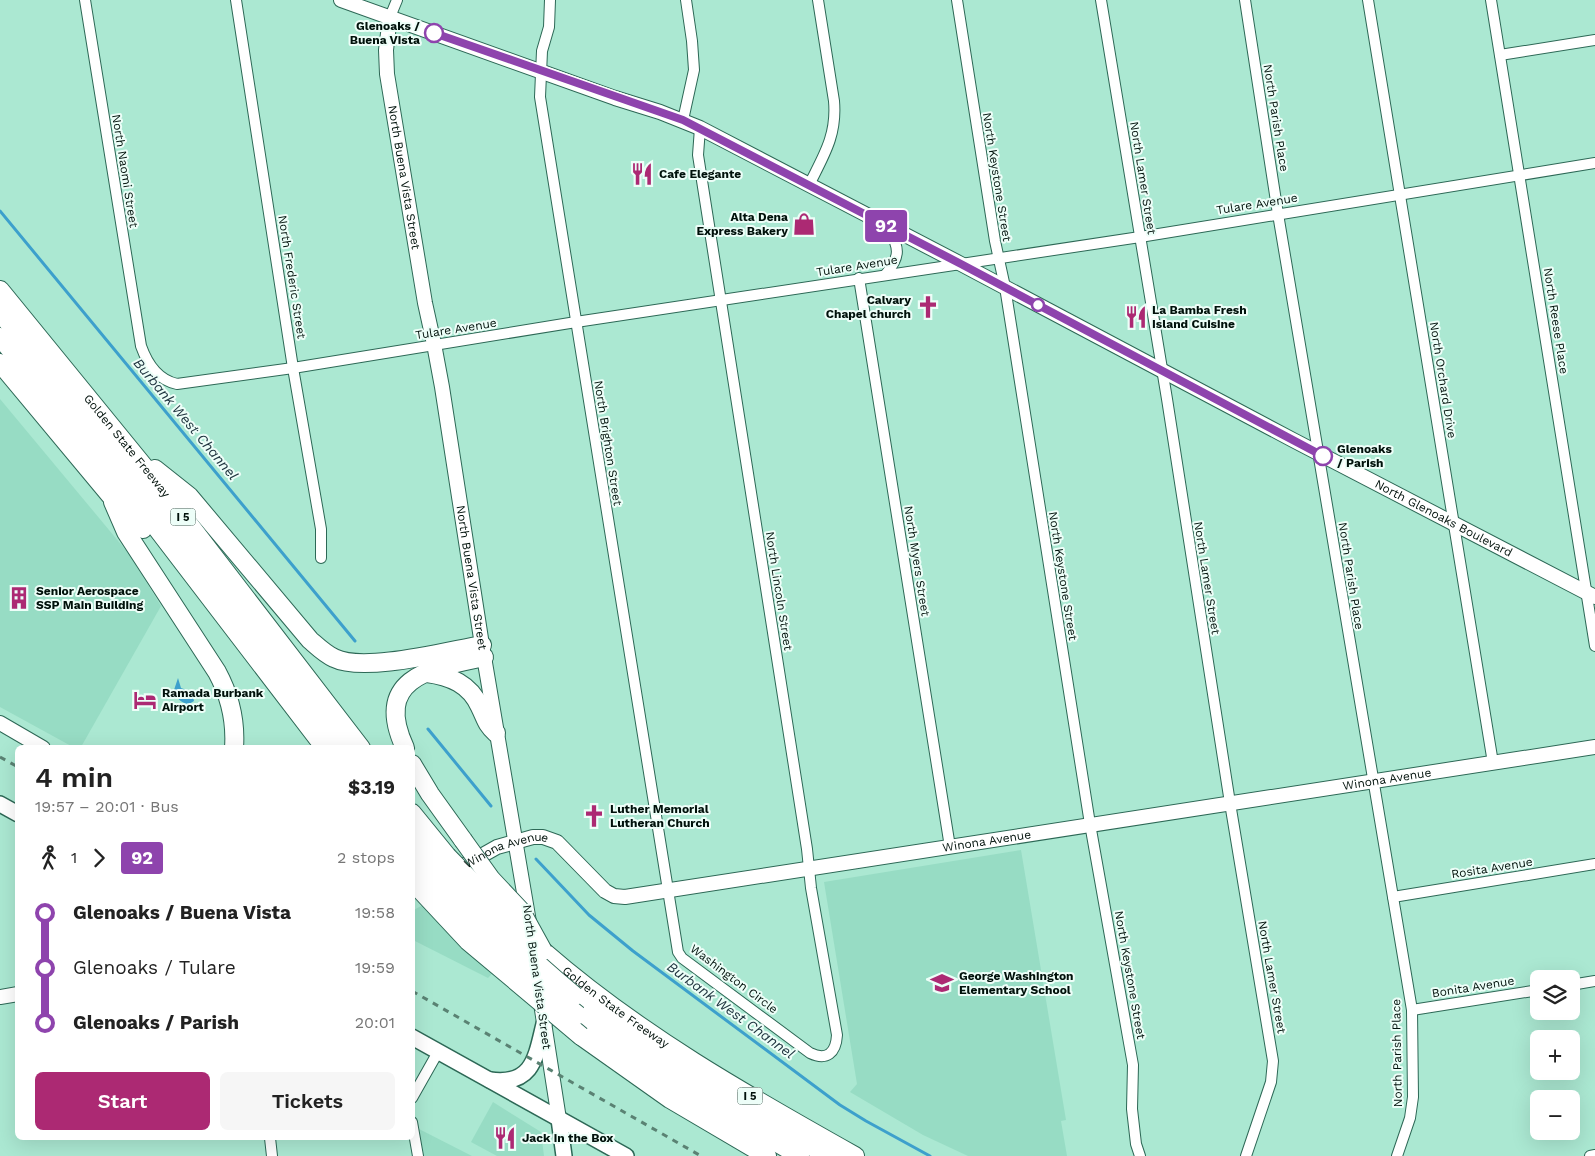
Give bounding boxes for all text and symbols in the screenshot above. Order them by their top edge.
place label: Glenoaks / Buena Vista [350,19,420,47]
marker: Glenoaks / Buena Vista [424,23,444,43]
street label: North Parish Place [1261,63,1291,173]
street label: North Buena Vista Street [385,104,423,250]
street label: North Keystone Street [980,112,1014,242]
street label: North Naomi Street [109,113,141,229]
street label: North Lamer Street [1127,121,1159,235]
restaurant icon: Cafe Elegante [629,161,655,187]
place label: Cafe Elegante [659,167,741,181]
street label: Tulare Avenue [1215,191,1299,217]
place label: Alta Dena Express Bakery [696,210,788,238]
line badge: 92 [864,210,908,242]
shop icon: Alta Dena Express Bakery [791,211,817,237]
street label: North Frederic Street [275,214,309,340]
text: 92 [875,215,897,236]
street label: Tulare Avenue [815,253,899,279]
street label: North Reese Place [1541,267,1571,375]
place label: Calvary Chapel church [826,293,911,321]
church icon: Calvary Chapel church [915,294,941,320]
unlabelled marker [1031,298,1045,312]
place label: La Bamba Fresh Island Cuisine [1152,303,1247,331]
restaurant icon: La Bamba Fresh Island Cuisine [1123,304,1149,330]
street label: Tulare Avenue [414,316,498,342]
street label: North Orchard Drive [1427,321,1459,439]
water label: Burbank West Channel [130,355,242,483]
street label: North Brighton Street [591,379,625,507]
street label: Golden State Freeway [81,391,173,501]
place label: Glenoaks / Parish [1337,442,1392,470]
marker: Glenoaks / Parish [1313,446,1333,466]
street label: North Glenoaks Boulevard [1373,477,1515,560]
street label: North Buena Vista Street [453,504,490,651]
street label: North Myers Street [901,505,933,617]
road number: I 5 [170,508,196,526]
street label: North Keystone Street [1046,511,1080,641]
street label: North Lamer Street [1191,521,1223,635]
street label: North Parish Place [1336,521,1366,631]
street label: North Lincoln Street [763,531,795,651]
place label: Senior Aerospace SSP Main Building [36,584,144,612]
building icon: Senior Aerospace SSP Main Building [6,585,32,611]
place label: Ramada Burbank Airport [162,686,264,714]
hotel icon: Ramada Burbank Airport [132,687,158,713]
text: 4 min [35,761,113,794]
street label: Winona Avenue [1342,765,1432,793]
text: $3.19 [348,776,395,799]
text: 19:57 – 20:01 · Bus [35,797,179,816]
place label: Luther Memorial Lutheran Church [610,802,710,830]
church icon: Luther Memorial Lutheran Church [581,803,607,829]
street label: Winona Avenue [941,827,1032,855]
street label: Winona Avenue [462,830,551,871]
icon: walk [35,844,63,872]
icon: forward [85,844,113,872]
text: 92 [131,847,153,868]
text: 1 [71,848,77,867]
text: 2 stops [337,848,395,867]
street label: Rosita Avenue [1450,855,1534,881]
text: Glenoaks / Buena Vista [73,901,291,924]
text: 19:58 [355,903,395,922]
street label: North Buena Vista Street [520,904,554,1050]
street label: North Keystone Street [1112,910,1148,1040]
street label: North Lamer Street [1255,920,1289,1034]
street label: Washington Circle [688,942,781,1016]
text: Glenoaks / Tulare [73,956,236,979]
text: 19:59 [355,958,395,977]
water label: Burbank West Channel [664,958,798,1062]
street label: Golden State Freeway [560,963,672,1051]
place label: George Washington Elementary School [959,969,1074,997]
school or university icon: George Washington Elementary School [929,970,955,996]
map controls [1530,970,1580,1140]
button: layers [1530,970,1580,1020]
street label: Bonita Avenue [1431,974,1515,1000]
street label: North Parish Place [1389,999,1405,1107]
text: Glenoaks / Parish [73,1011,239,1034]
text: 20:01 [355,1013,395,1032]
button: + [1530,1030,1580,1080]
button: Start [35,1072,210,1130]
button: Tickets [220,1072,395,1130]
road number: I 5 [738,1088,762,1104]
button: − [1530,1090,1580,1140]
restaurant icon: Jack in the Box [492,1125,518,1151]
place label: Jack in the Box [522,1131,613,1145]

